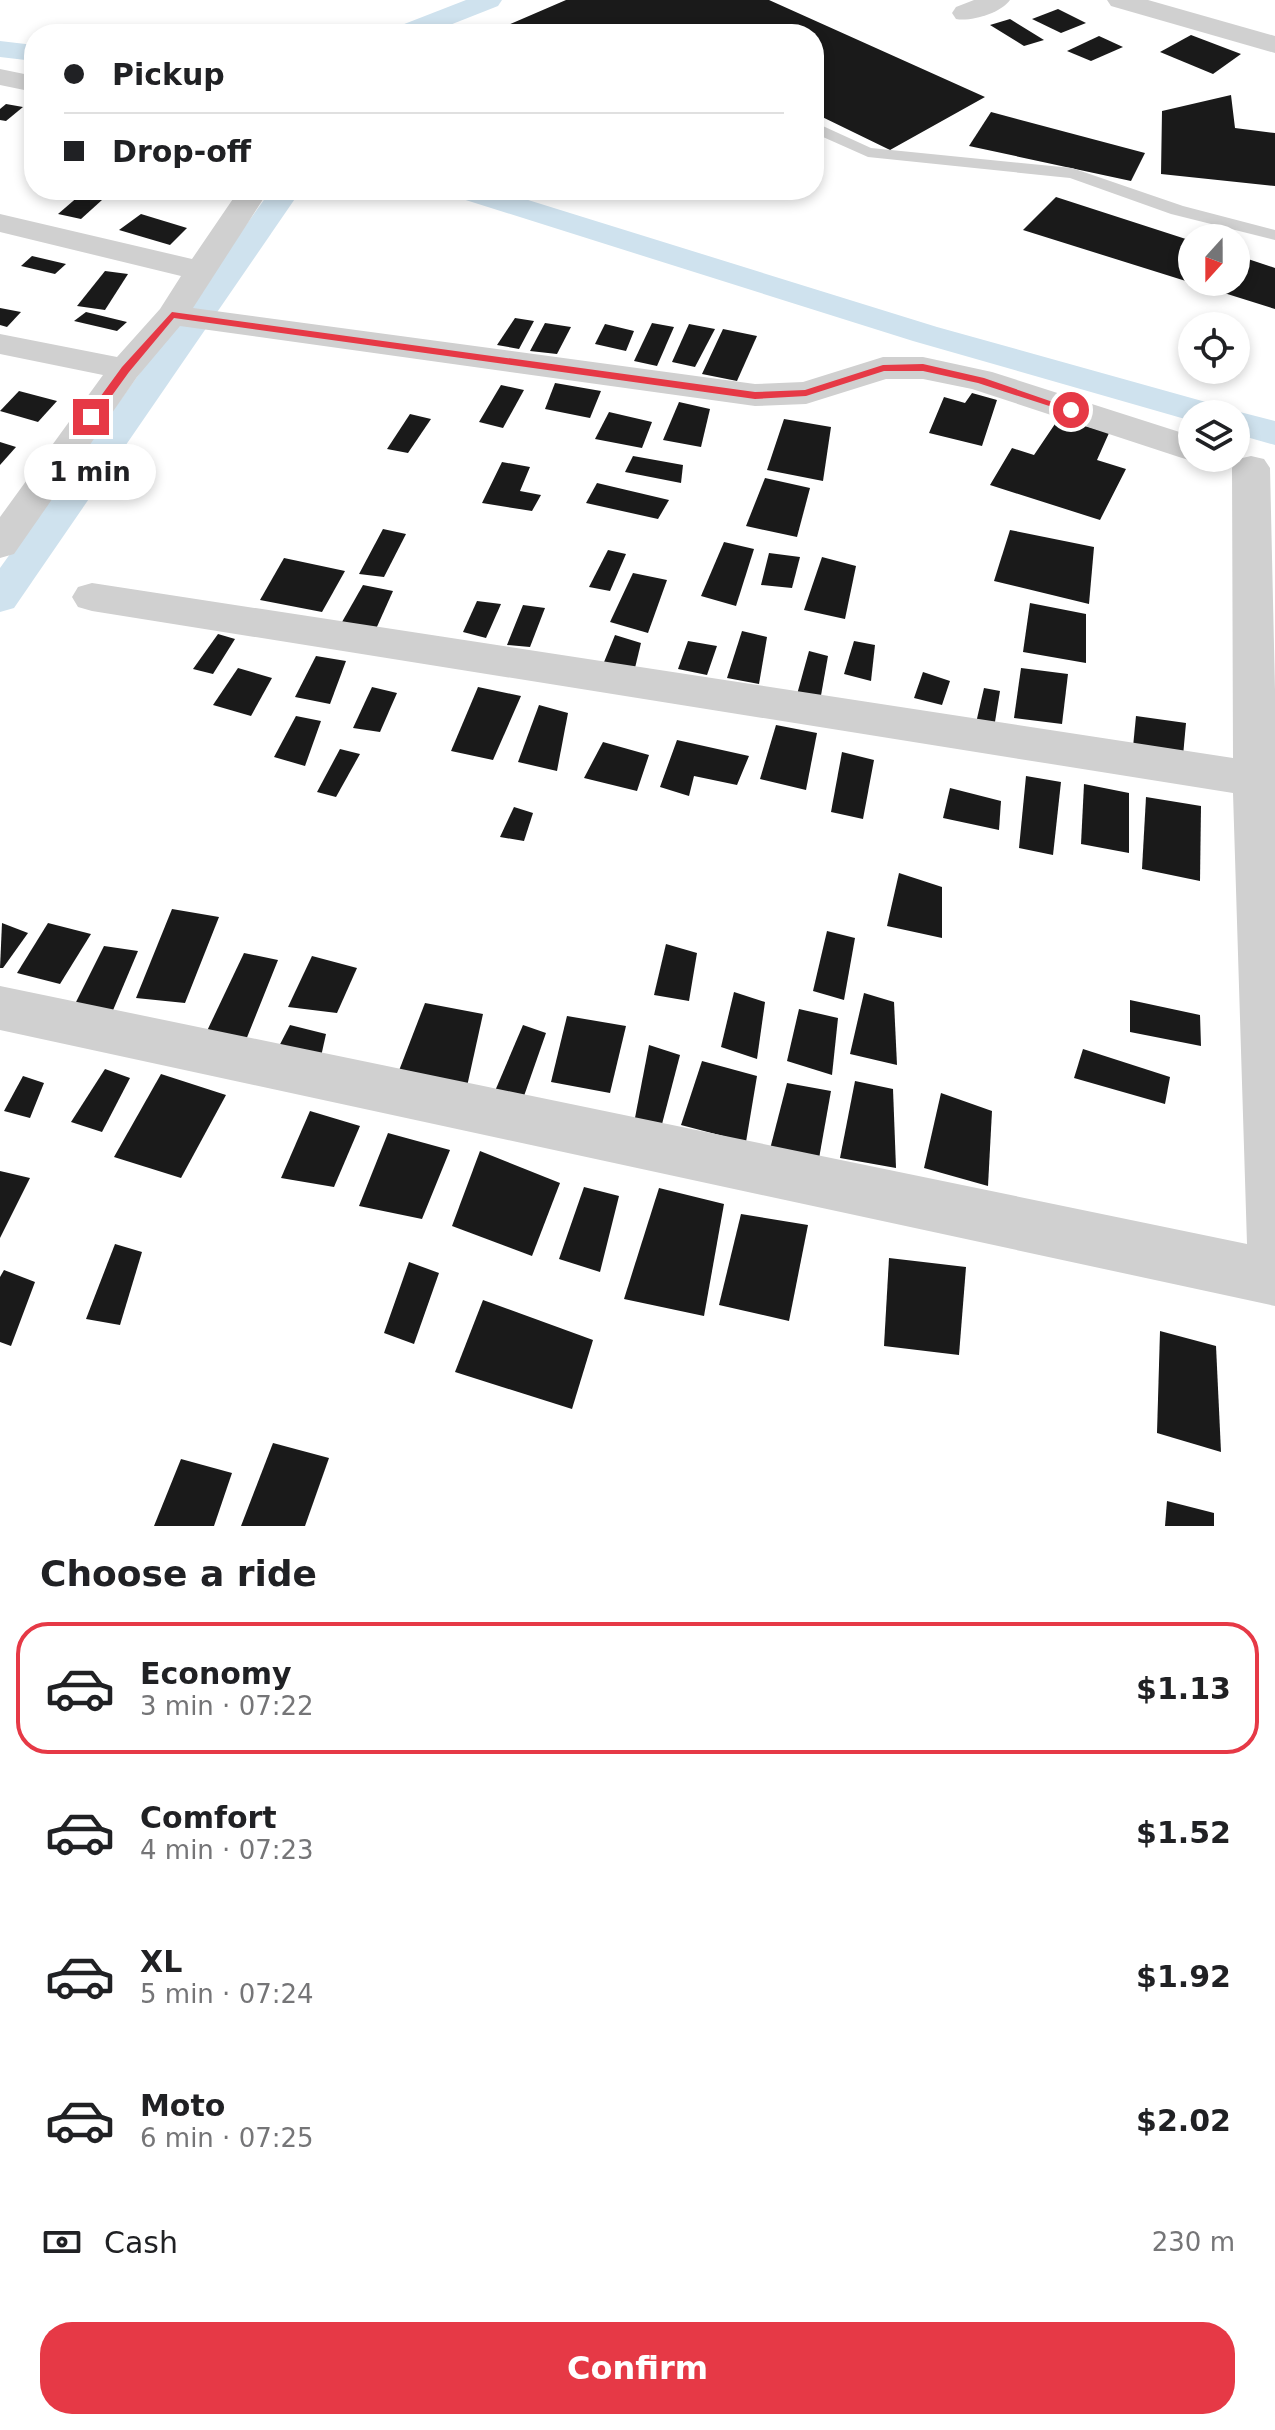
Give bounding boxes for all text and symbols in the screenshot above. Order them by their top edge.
text: Pickup [112,57,225,92]
text: Drop-off [112,134,251,169]
north arrow [1178,224,1250,296]
map controls [1178,224,1250,472]
button: locate [1178,312,1250,384]
route start [1053,392,1089,428]
route end [73,399,109,435]
button: layers [1178,400,1250,472]
callout: 1 min [25,445,157,501]
text: 1 min [49,457,131,487]
text: Choose a ride [40,1553,317,1594]
icon: car [44,1652,116,1724]
text: Economy [140,1656,292,1691]
text: $1.13 [1136,1671,1231,1706]
text: 3 min · 07:22 [140,1691,314,1721]
icon: car [44,1796,116,1868]
text: Comfort [140,1800,277,1835]
text: $1.52 [1136,1815,1231,1850]
text: 4 min · 07:23 [140,1835,314,1865]
icon: car [44,1940,116,2012]
text: XL [140,1944,182,1979]
text: $1.92 [1136,1959,1231,1994]
text: 5 min · 07:24 [140,1979,314,2009]
icon: car [44,2084,116,2156]
text: Moto [140,2088,225,2123]
text: $2.02 [1136,2103,1231,2138]
text: 6 min · 07:25 [140,2123,314,2153]
icon: cash [40,2220,84,2264]
text: Cash [104,2225,178,2260]
text: 230 m [1152,2227,1235,2257]
button: Confirm [40,2322,1235,2414]

